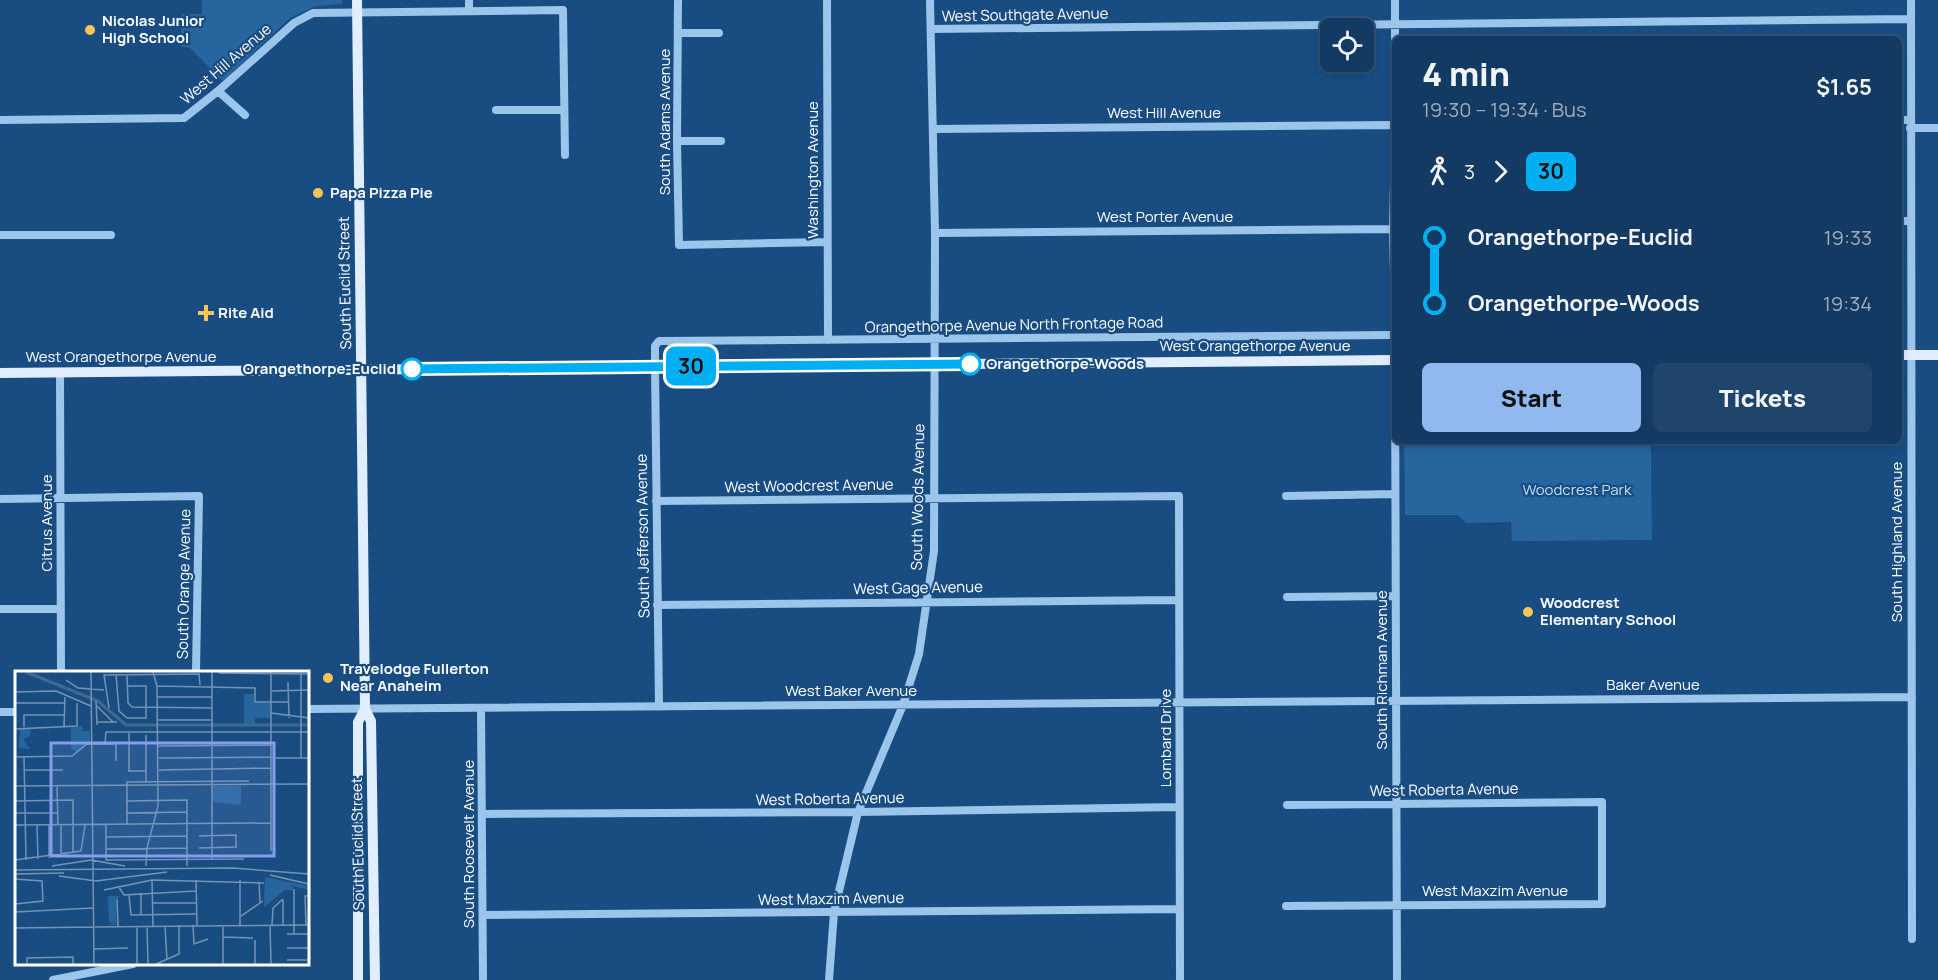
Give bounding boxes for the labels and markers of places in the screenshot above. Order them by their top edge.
place label: Nicolas Junior High School [102,10,204,48]
marker: Nicolas Junior High School [83,23,97,37]
place label: Papa Pizza Pie [330,182,433,203]
marker: Papa Pizza Pie [311,186,325,200]
place label: Rite Aid [218,302,274,323]
marker: Rite Aid [199,306,213,320]
marker: Orangethorpe-Woods [959,353,981,375]
place label: Orangethorpe-Woods [986,353,1144,374]
place label: Orangethorpe-Euclid [243,358,396,379]
marker: Orangethorpe-Euclid [401,358,423,380]
place label: Woodcrest Elementary School [1540,592,1676,630]
marker: Woodcrest Elementary School [1521,605,1535,619]
place label: Travelodge Fullerton Near Anaheim [340,658,489,696]
marker: Travelodge Fullerton Near Anaheim [321,671,335,685]

